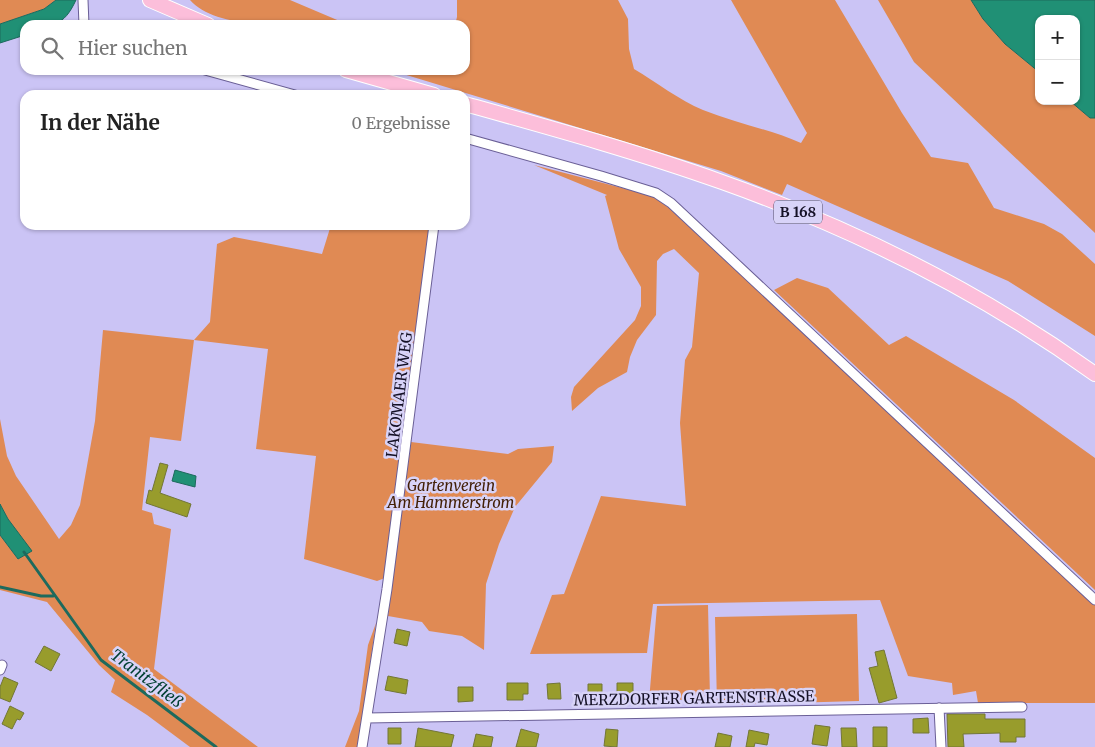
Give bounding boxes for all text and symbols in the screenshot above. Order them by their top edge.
map controls [1035,15,1080,105]
button: + [1035,15,1080,60]
search box [20,20,470,75]
icon: search [38,34,66,62]
text: Hier suchen [78,36,188,60]
button: − [1035,60,1080,105]
text: In der Nähe [40,109,160,136]
text: 0 Ergebnisse [352,113,450,133]
road number: B 168 [774,200,822,223]
street label: LAKOMAER WEG [382,331,416,459]
park label: Gartenverein Am Hammerstrom [387,476,515,512]
water label: Tranitzfließ [107,644,187,712]
street label: MERZDORFER GARTENSTRASSE [574,686,815,710]

